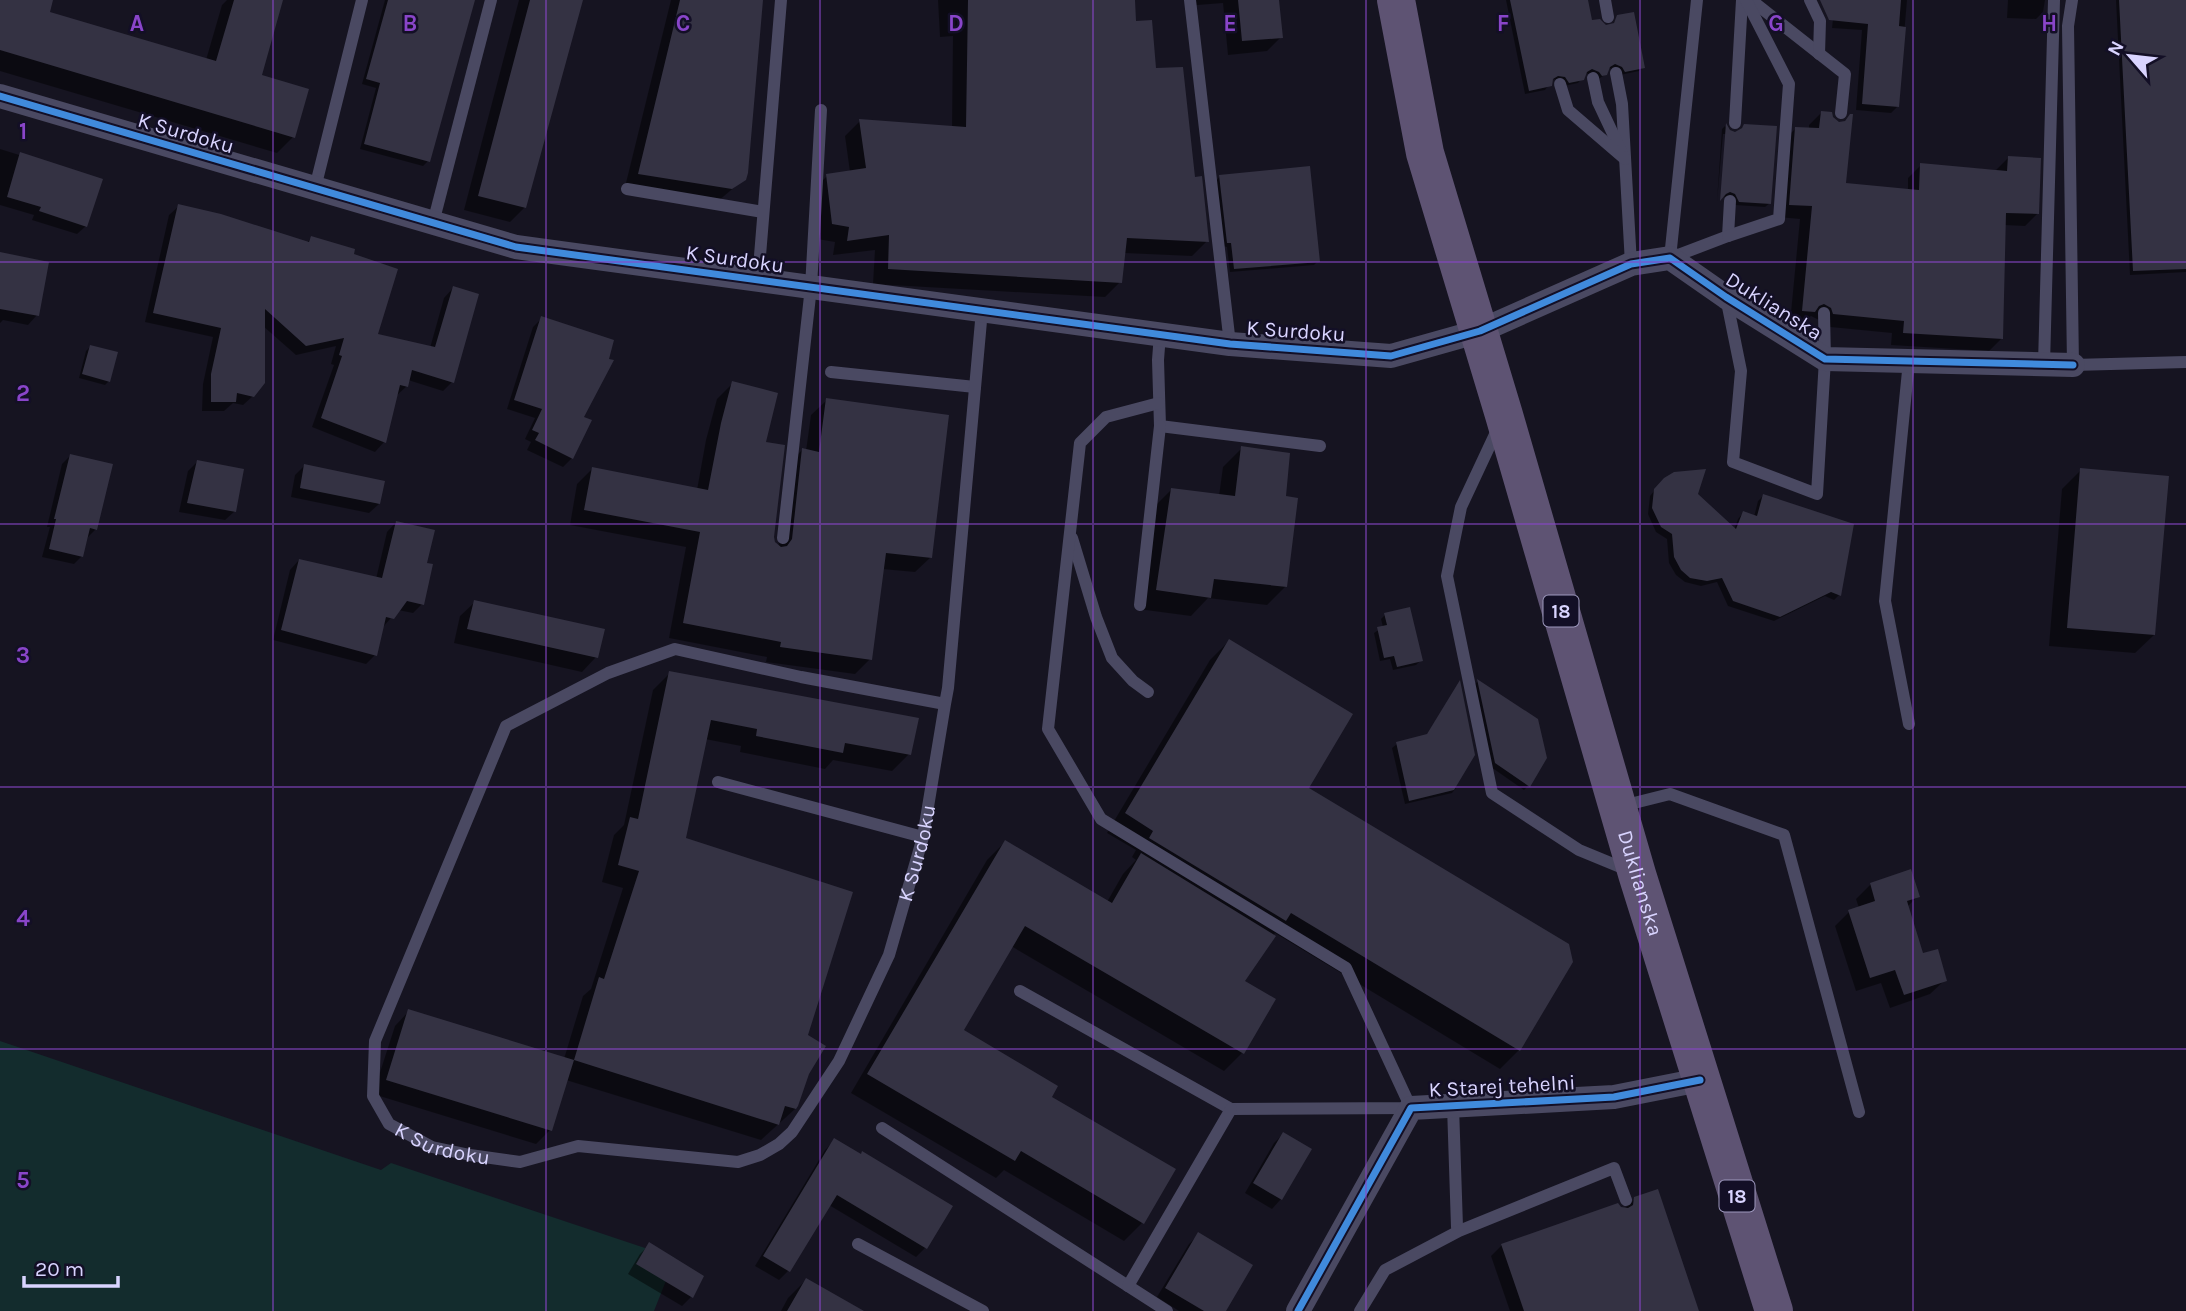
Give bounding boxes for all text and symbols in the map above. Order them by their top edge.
text: A [130,10,144,37]
text: B [403,10,417,37]
text: C [676,10,690,37]
text: D [948,10,964,37]
text: E [1223,10,1237,37]
text: F [1497,10,1509,37]
text: G [1768,10,1784,37]
text: H [2041,10,2057,37]
north arrow [2095,21,2165,91]
text: N [2103,37,2129,60]
street label: K Surdoku [135,108,237,158]
text: 1 [19,118,27,145]
street label: K Surdoku [684,240,786,278]
street label: Duklianska [1721,267,1827,345]
street label: K Surdoku [1246,316,1346,346]
text: 2 [16,380,30,407]
road number: 18 [1544,596,1578,626]
text: 3 [16,642,30,669]
street label: K Surdoku [893,803,940,904]
street label: Duklianska [1613,828,1668,939]
text: 4 [16,905,30,932]
street label: K Starej tehelni [1428,1070,1576,1102]
street label: K Surdoku [391,1117,491,1170]
text: 5 [16,1167,30,1194]
road number: 18 [1720,1180,1754,1212]
scale bar [24,1244,119,1288]
text: 20 m [35,1257,84,1281]

